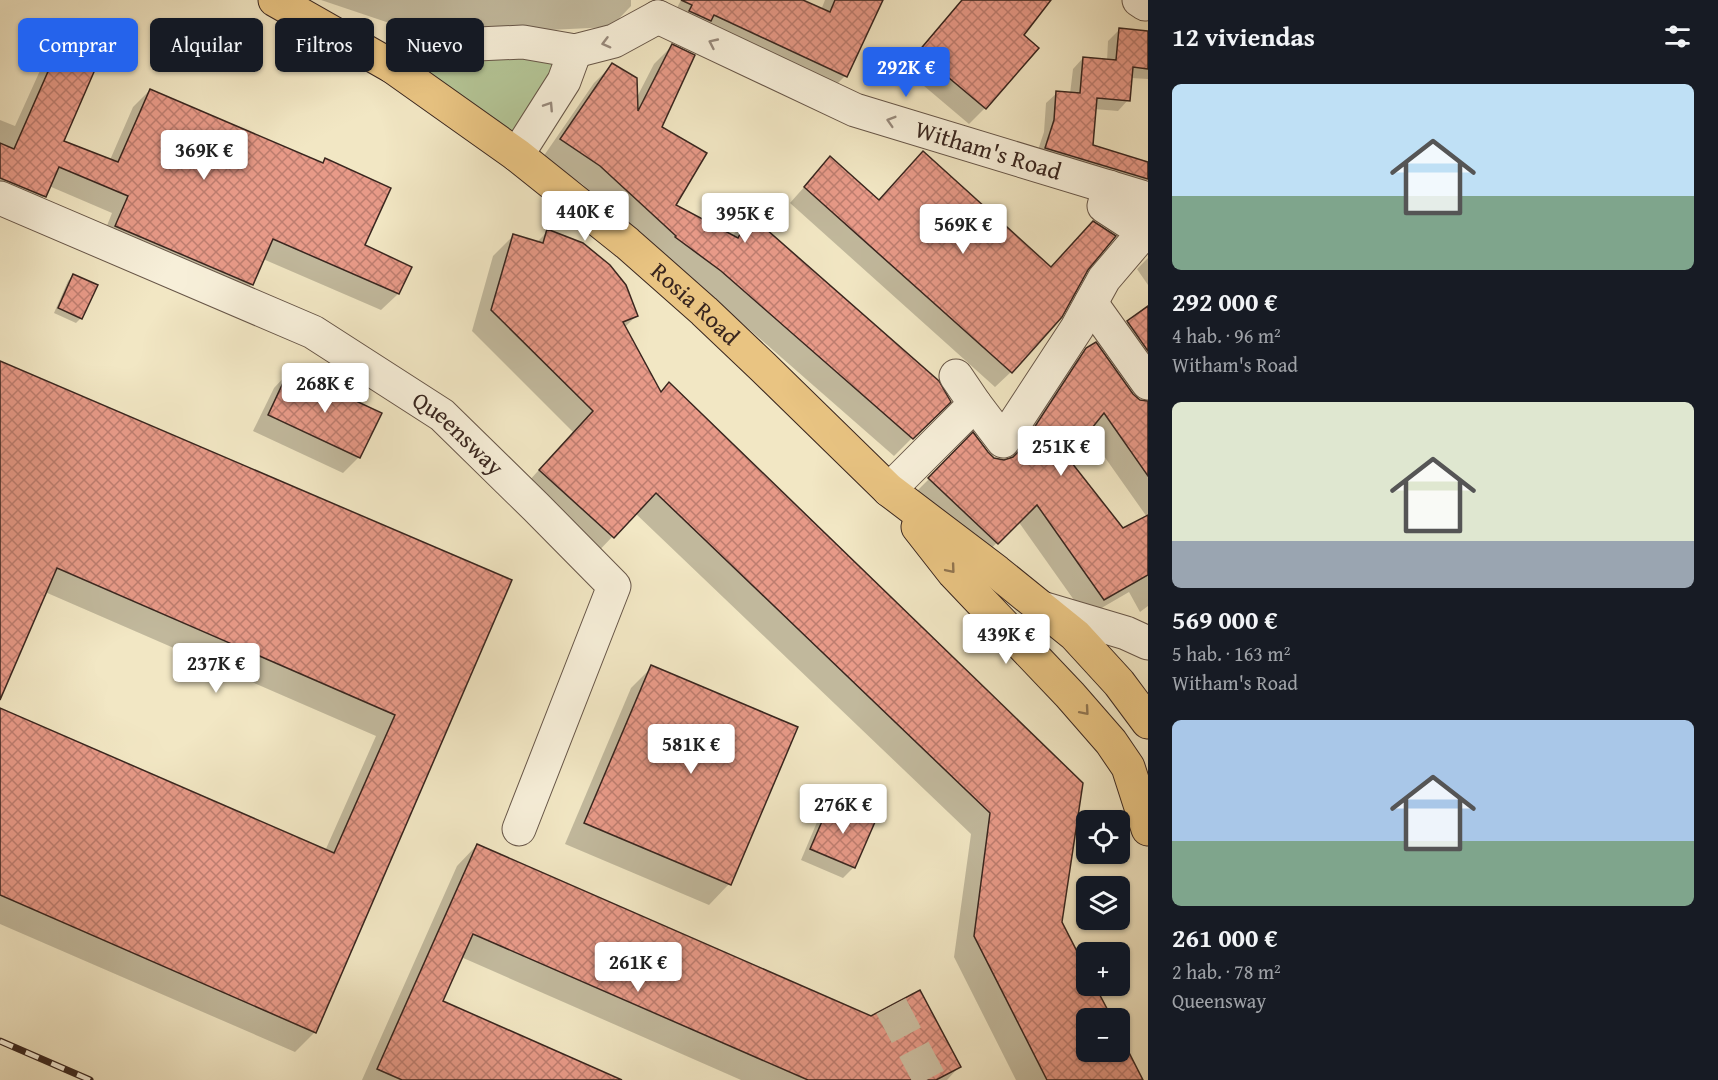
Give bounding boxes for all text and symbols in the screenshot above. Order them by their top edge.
text: 12 viviendas [1172,17,1315,56]
chip: Comprar [18,18,138,72]
chip: Alquilar [150,18,263,72]
chip: Filtros [275,18,374,72]
chip: Nuevo [386,18,484,72]
icon: filters [1661,20,1694,53]
one-way arrow [601,35,611,48]
one-way arrow [708,38,719,50]
pin: 292K € [857,47,955,98]
text: 292K € [877,52,935,81]
one-way arrow [542,102,554,112]
street label: Witham's Road [911,111,1066,189]
one-way arrow [886,115,897,128]
icon: home [1379,123,1487,231]
pin: 369K € [155,130,253,181]
text: 369K € [175,135,233,164]
pin: 440K € [536,191,634,242]
pin: 395K € [696,193,794,244]
text: 440K € [556,196,614,225]
text: 395K € [716,198,774,227]
pin: 569K € [914,204,1012,255]
text: 569K € [934,209,992,238]
street label: Rosia Road [643,254,748,353]
text: 292 000 € [1172,282,1278,321]
text: 4 hab. · 96 m² [1172,321,1281,350]
text: Witham's Road [1172,350,1298,379]
pin: 268K € [276,363,374,414]
text: 268K € [296,368,354,397]
street label: Queensway [406,382,512,484]
pin: 251K € [1012,426,1110,477]
text: 251K € [1032,431,1090,460]
icon: home [1379,441,1487,549]
one-way arrow [944,562,955,573]
text: 569 000 € [1172,600,1278,639]
pin: 439K € [957,614,1055,665]
text: 439K € [977,619,1035,648]
text: 5 hab. · 163 m² [1172,639,1290,668]
pin: 237K € [167,643,265,694]
text: 237K € [187,648,245,677]
text: Witham's Road [1172,668,1298,697]
one-way arrow [1078,704,1089,715]
pin: 581K € [642,724,740,775]
text: 581K € [662,729,720,758]
icon: home [1379,759,1487,867]
pin: 276K € [794,784,892,835]
text: 276K € [814,789,872,818]
map controls [1076,810,1130,1062]
button: locate [1076,810,1130,864]
button: layers [1076,876,1130,930]
text: 261 000 € [1172,918,1278,957]
pin: 261K € [589,942,687,993]
button: + [1076,942,1130,996]
text: 261K € [609,947,667,976]
text: 2 hab. · 78 m² [1172,957,1281,986]
text: Queensway [1172,986,1266,1015]
button: − [1076,1008,1130,1062]

